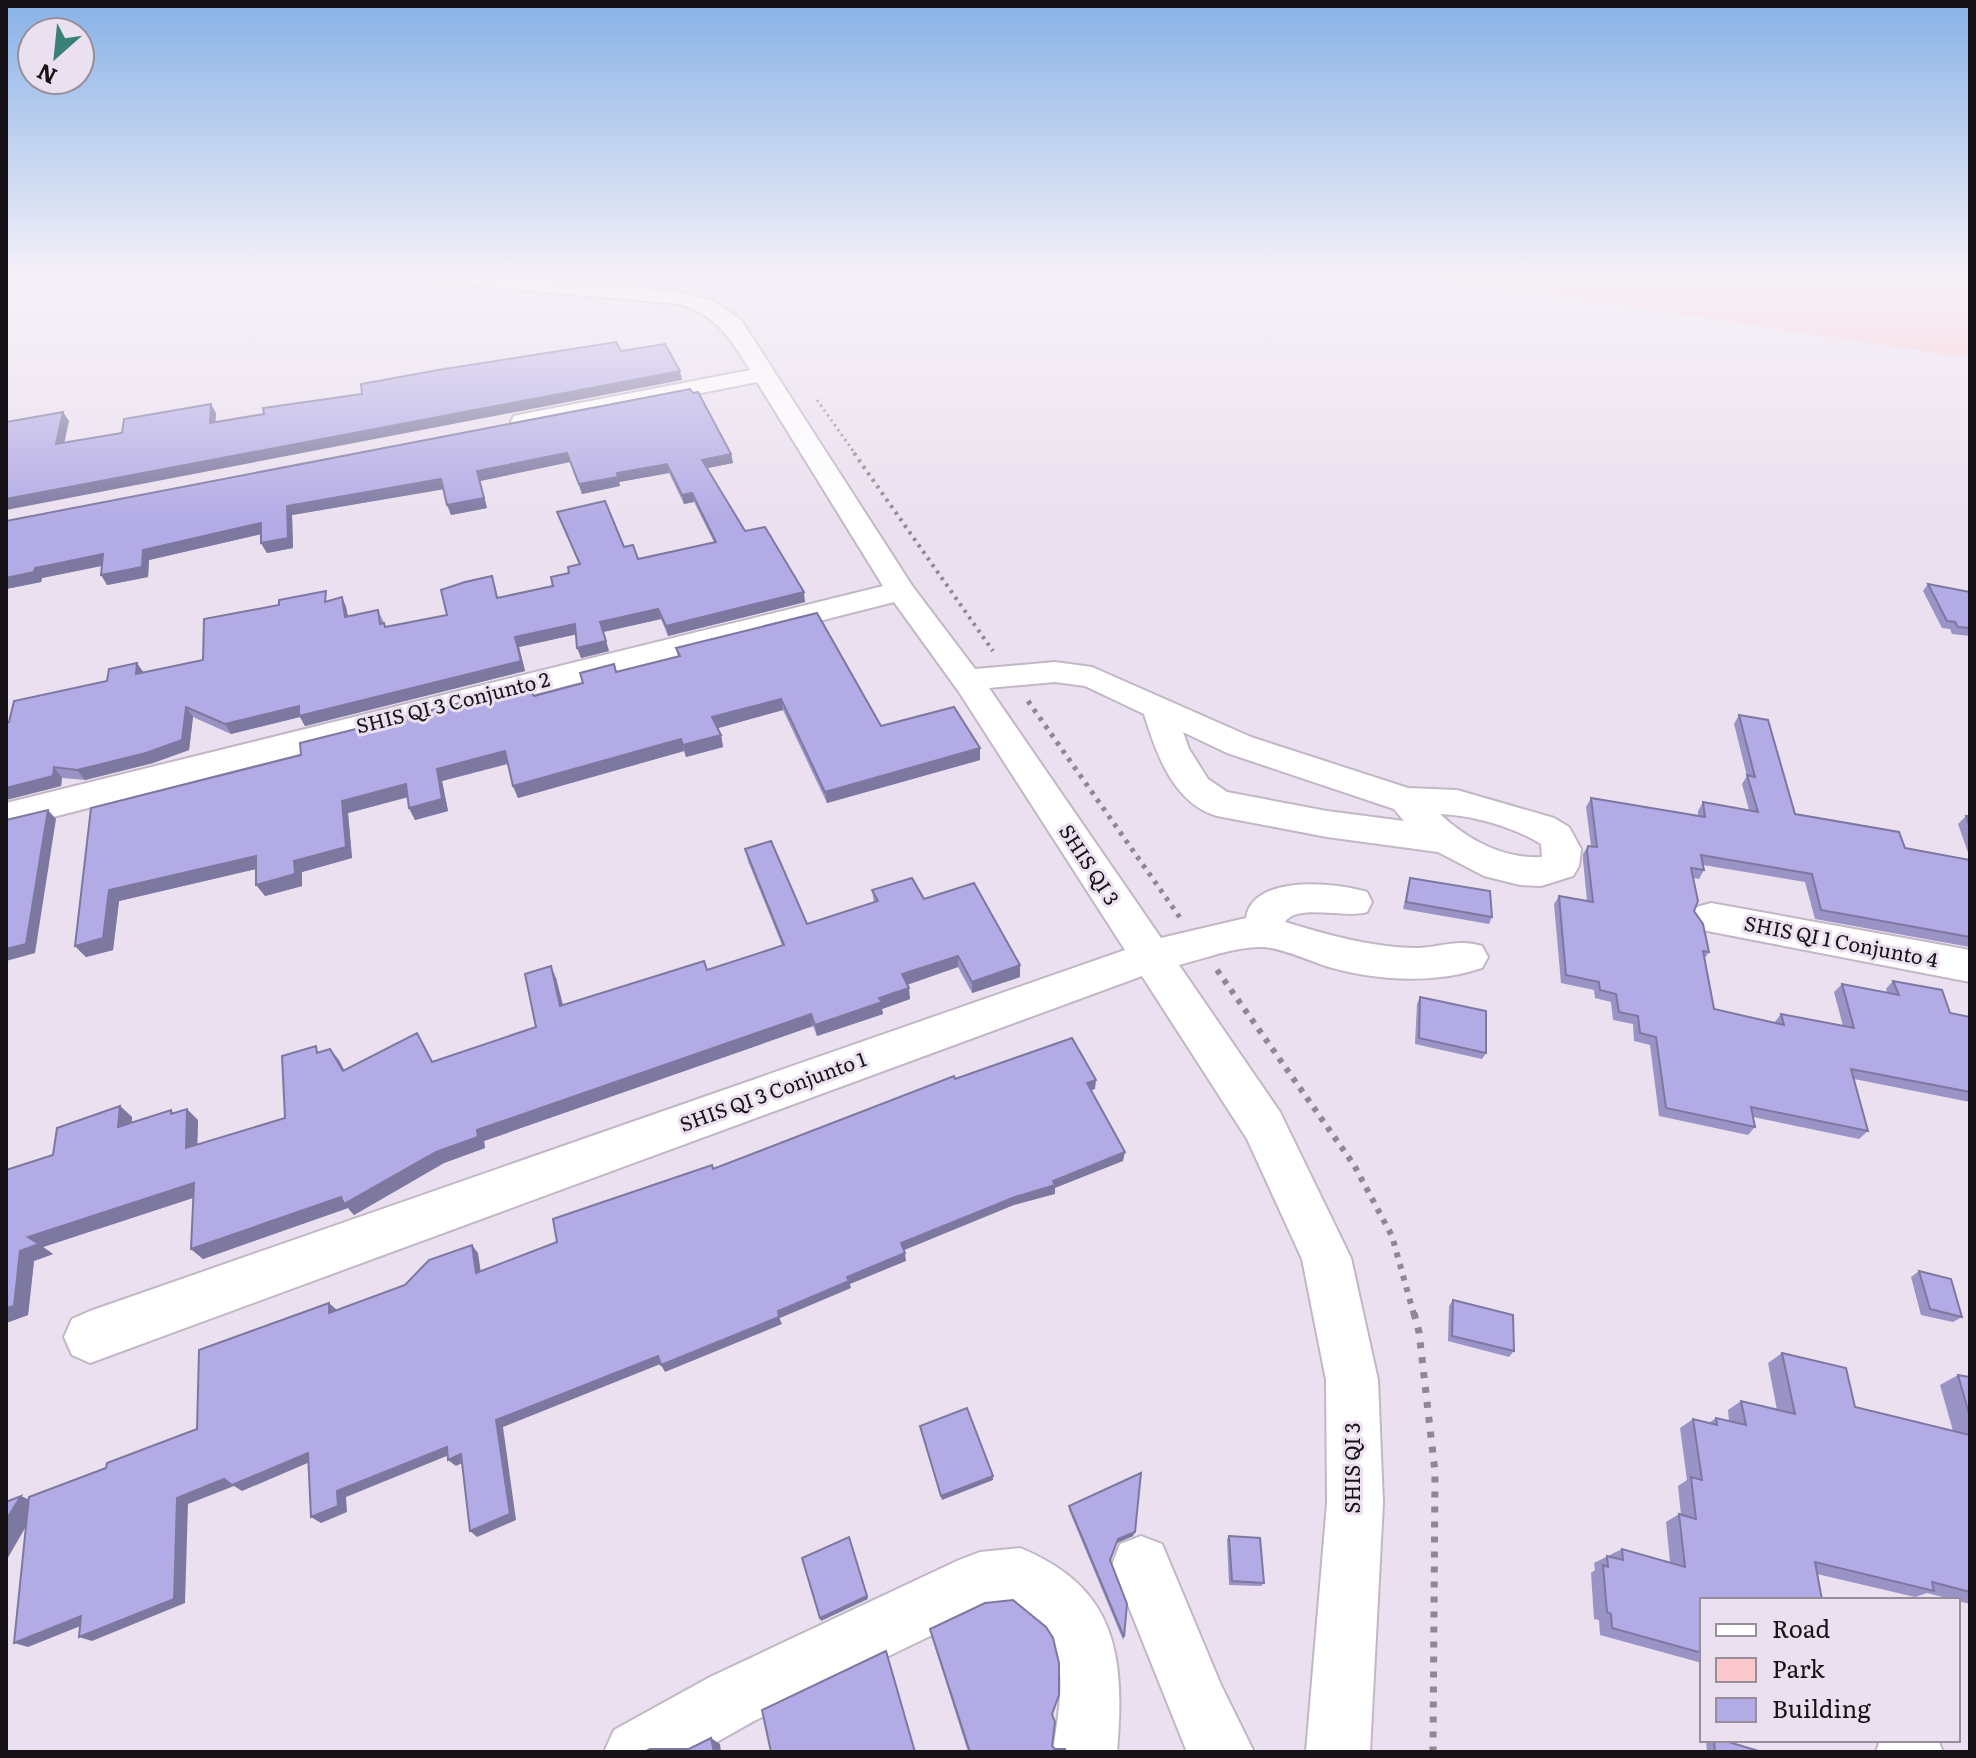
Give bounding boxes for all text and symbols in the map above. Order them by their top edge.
north arrow [16,16,96,96]
text: N [31,56,62,94]
street label: SHIS QI 3 Conjunto 2 [352,662,553,740]
street label: SHIS QI 3 [1053,818,1128,910]
street label: SHIS QI 1 Conjunto 4 [1742,907,1941,974]
street label: SHIS QI 3 Conjunto 1 [675,1042,870,1138]
street label: SHIS QI 3 [1336,1422,1366,1514]
legend [1700,1598,1960,1742]
text: Road [1772,1610,1831,1645]
text: Park [1772,1650,1825,1685]
text: Building [1772,1690,1871,1725]

